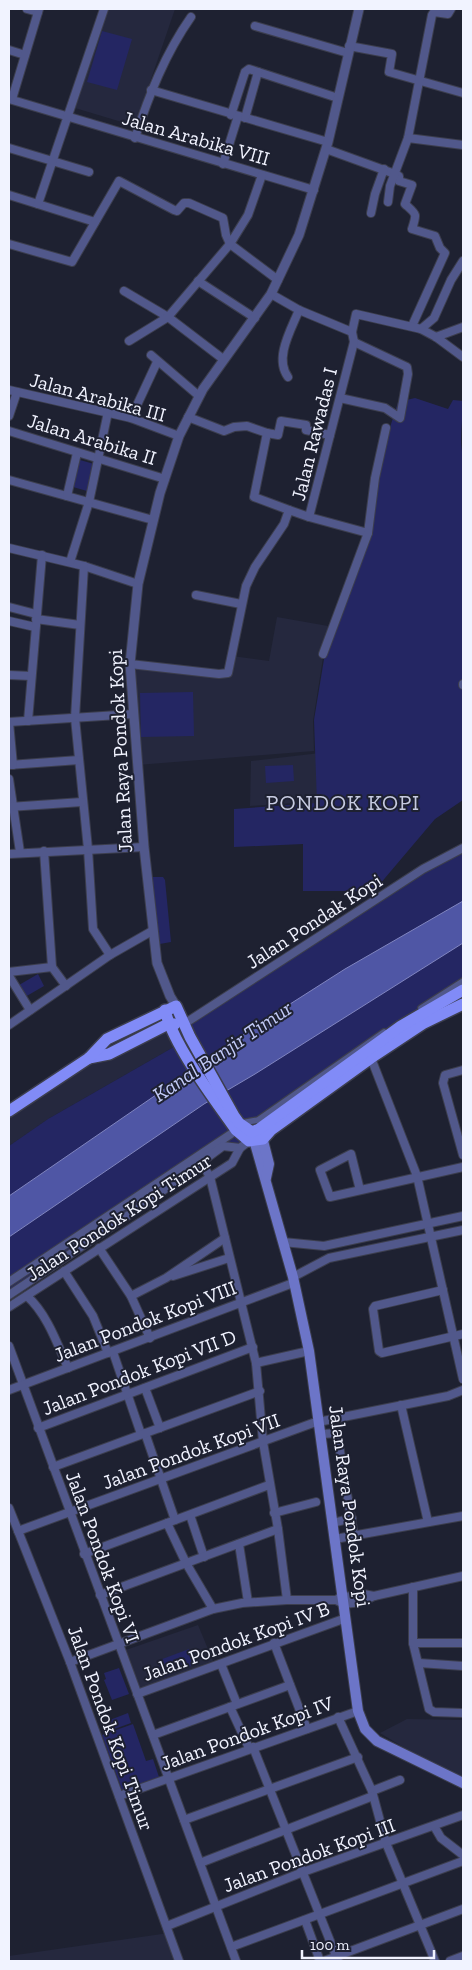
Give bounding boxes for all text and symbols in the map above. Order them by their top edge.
street label: Jalan Arabika VIII [120,105,272,171]
street label: Jalan Rawadas I [286,365,342,503]
street label: Jalan Arabika III [27,367,169,427]
street label: Jalan Arabika II [25,408,159,470]
street label: Jalan Raya Pondok Kopi [103,648,137,853]
district label: PONDOK KOPI [266,789,420,816]
street label: Jalan Pondak Kopi [242,868,387,974]
water label: Kanal Banjir Timur [147,995,297,1107]
street label: Jalan Pondok Kopi Timur [22,1148,216,1286]
street label: Jalan Pondok Kopi VIII [50,1275,240,1367]
street label: Jalan Pondok Kopi VII D [39,1324,239,1420]
street label: Jalan Raya Pondok Kopi [324,1404,376,1609]
street label: Jalan Pondok Kopi VII [99,1408,283,1494]
street label: Jalan Pondok Kopi VI [61,1468,145,1646]
street label: Jalan Pondok Kopi IV B [139,1596,333,1686]
street label: Jalan Pondok Kopi Timur [63,1622,159,1834]
street label: Jalan Pondok Kopi IV [158,1691,336,1775]
street label: Jalan Pondok Kopi III [220,1813,398,1897]
scale bar [302,1928,434,1960]
text: 100 m [310,1936,349,1954]

